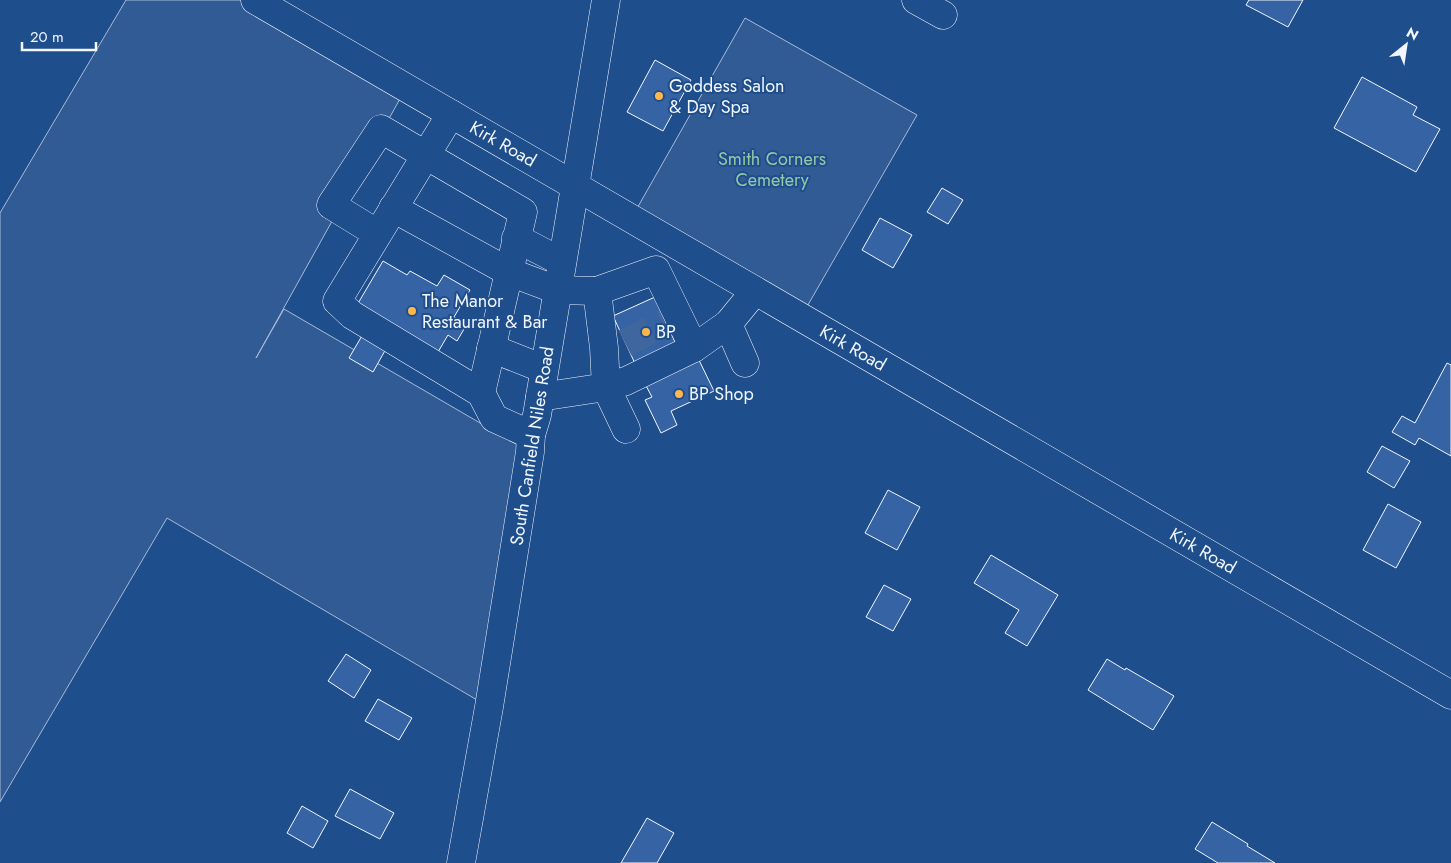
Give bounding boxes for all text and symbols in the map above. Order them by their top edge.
scale bar [22,20,96,52]
north arrow [1381,20,1431,70]
text: N [1403,22,1422,45]
text: 20 m [30,26,64,48]
place label: Goddess Salon & Day Spa [669,73,784,120]
marker: Goddess Salon & Day Spa [653,90,665,102]
street label: Kirk Road [465,114,541,174]
park label: Smith Corners Cemetery [718,146,826,193]
place label: The Manor Restaurant & Bar [422,288,548,335]
marker: The Manor Restaurant & Bar [406,305,418,317]
street label: Kirk Road [815,318,891,378]
place label: BP [656,319,676,345]
marker: BP [640,326,652,338]
street label: South Canfield Niles Road [503,345,561,547]
place label: BP Shop [689,381,754,407]
marker: BP Shop [673,388,685,400]
street label: Kirk Road [1165,521,1241,581]

